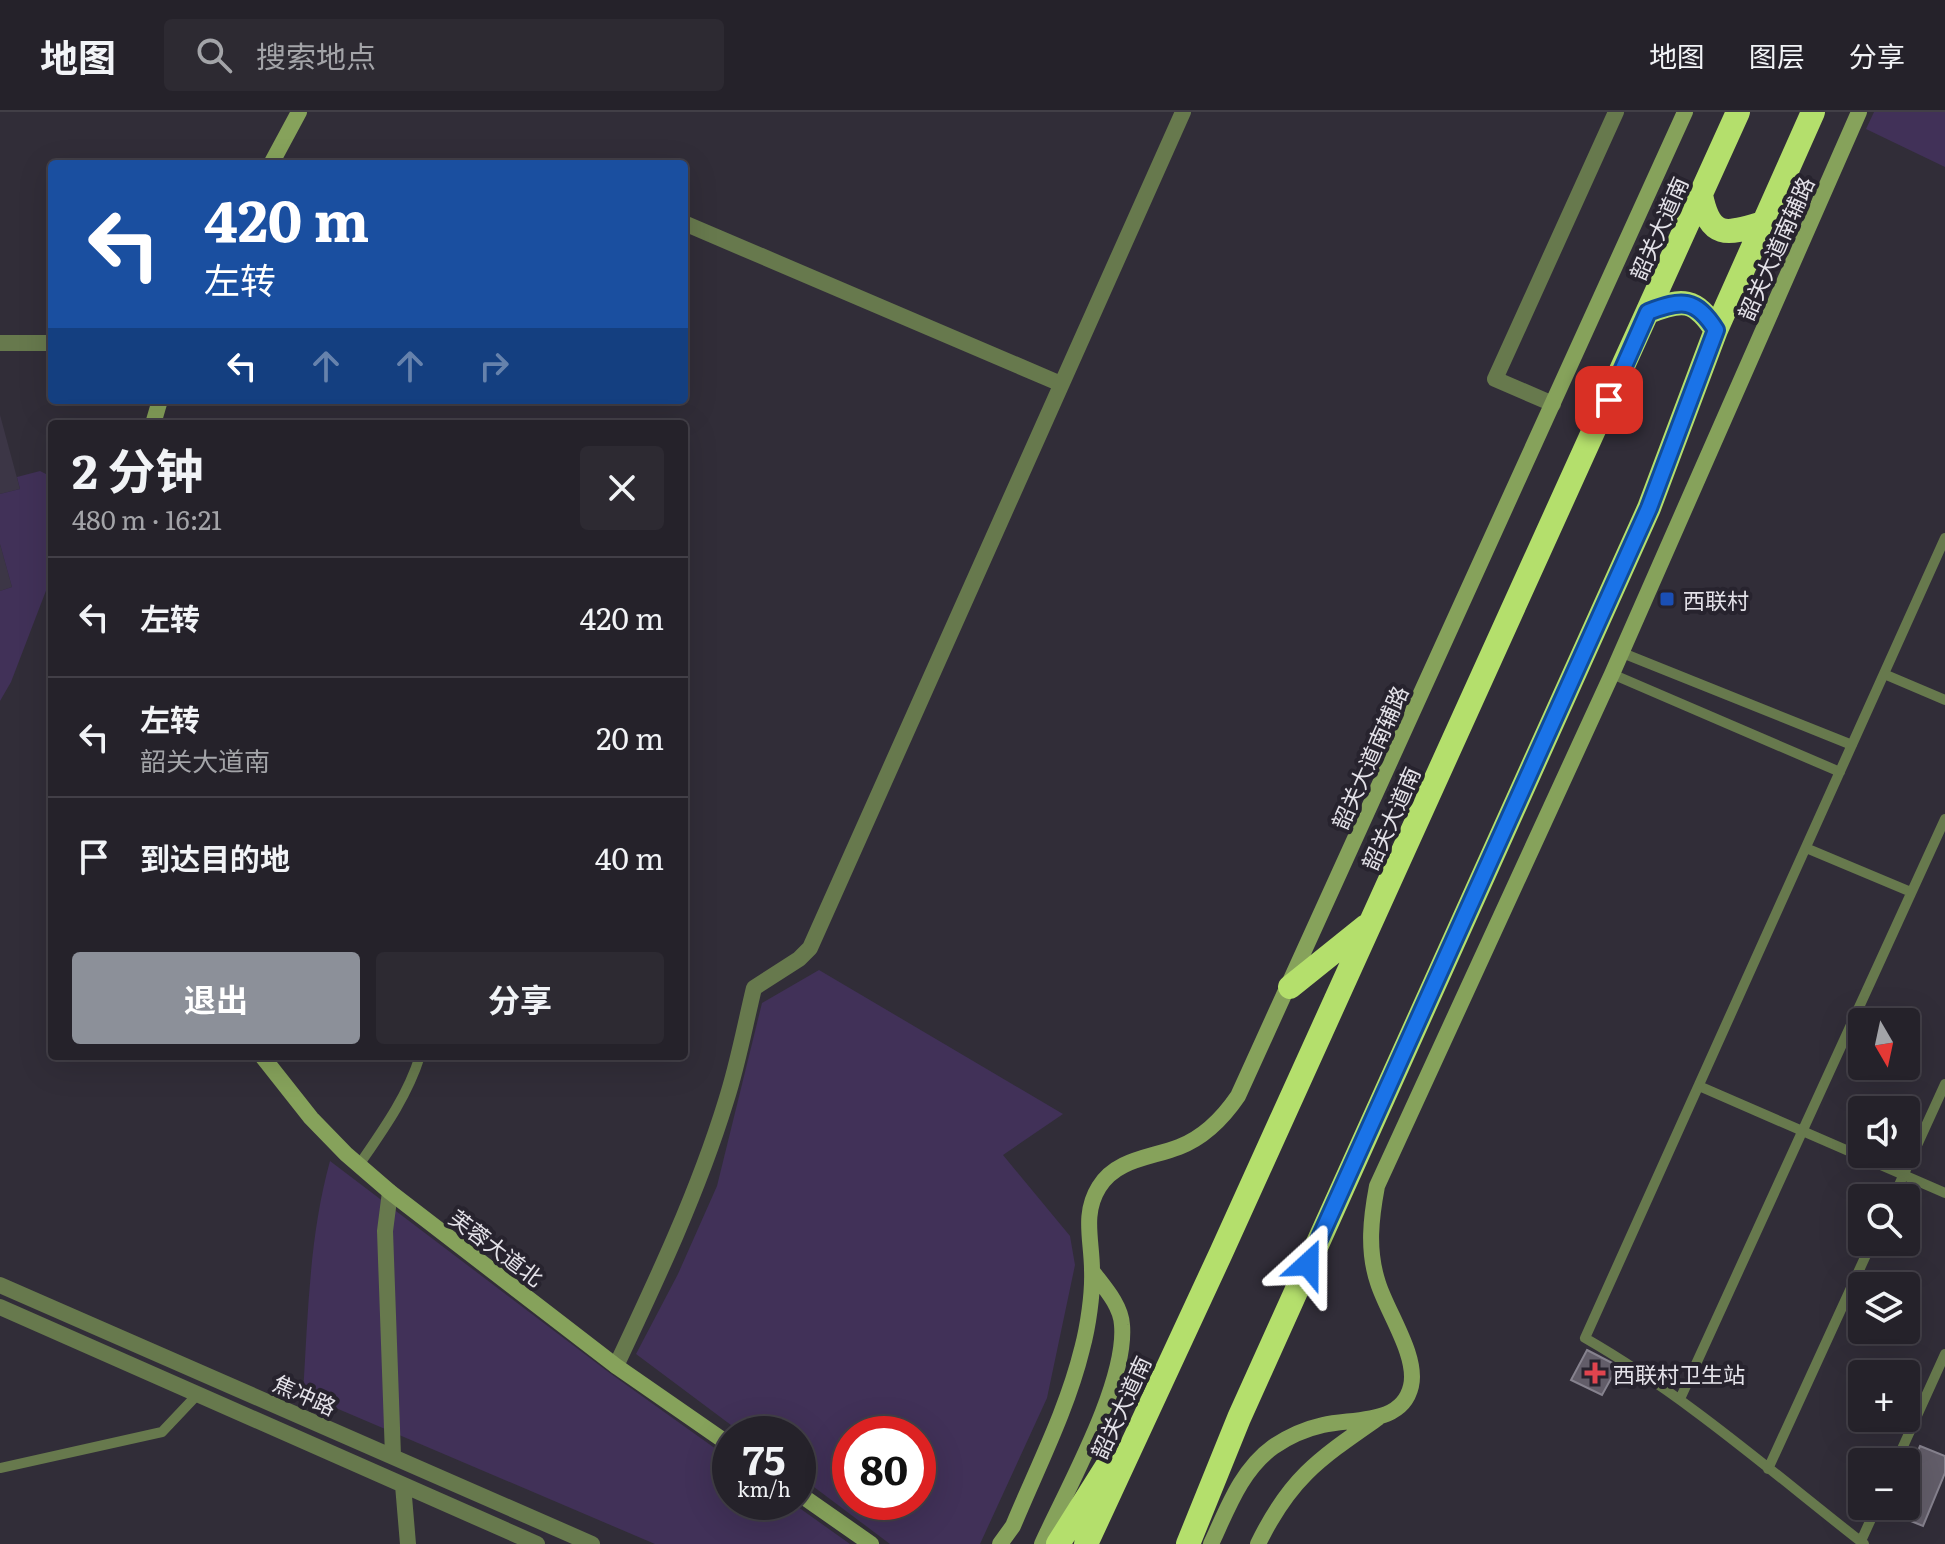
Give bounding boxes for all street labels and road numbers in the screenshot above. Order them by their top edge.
street label: 韶关大道南 [1621,171,1695,285]
street label: 韶关大道南辅路 [1729,171,1821,325]
street label: 韶关大道南辅路 [1326,681,1412,833]
street label: 韶关大道南 [1356,762,1424,874]
street label: 芙蓉大道北 [443,1201,551,1293]
street label: 韶关大道南 [1082,1350,1158,1464]
street label: 焦冲路 [268,1366,342,1422]

